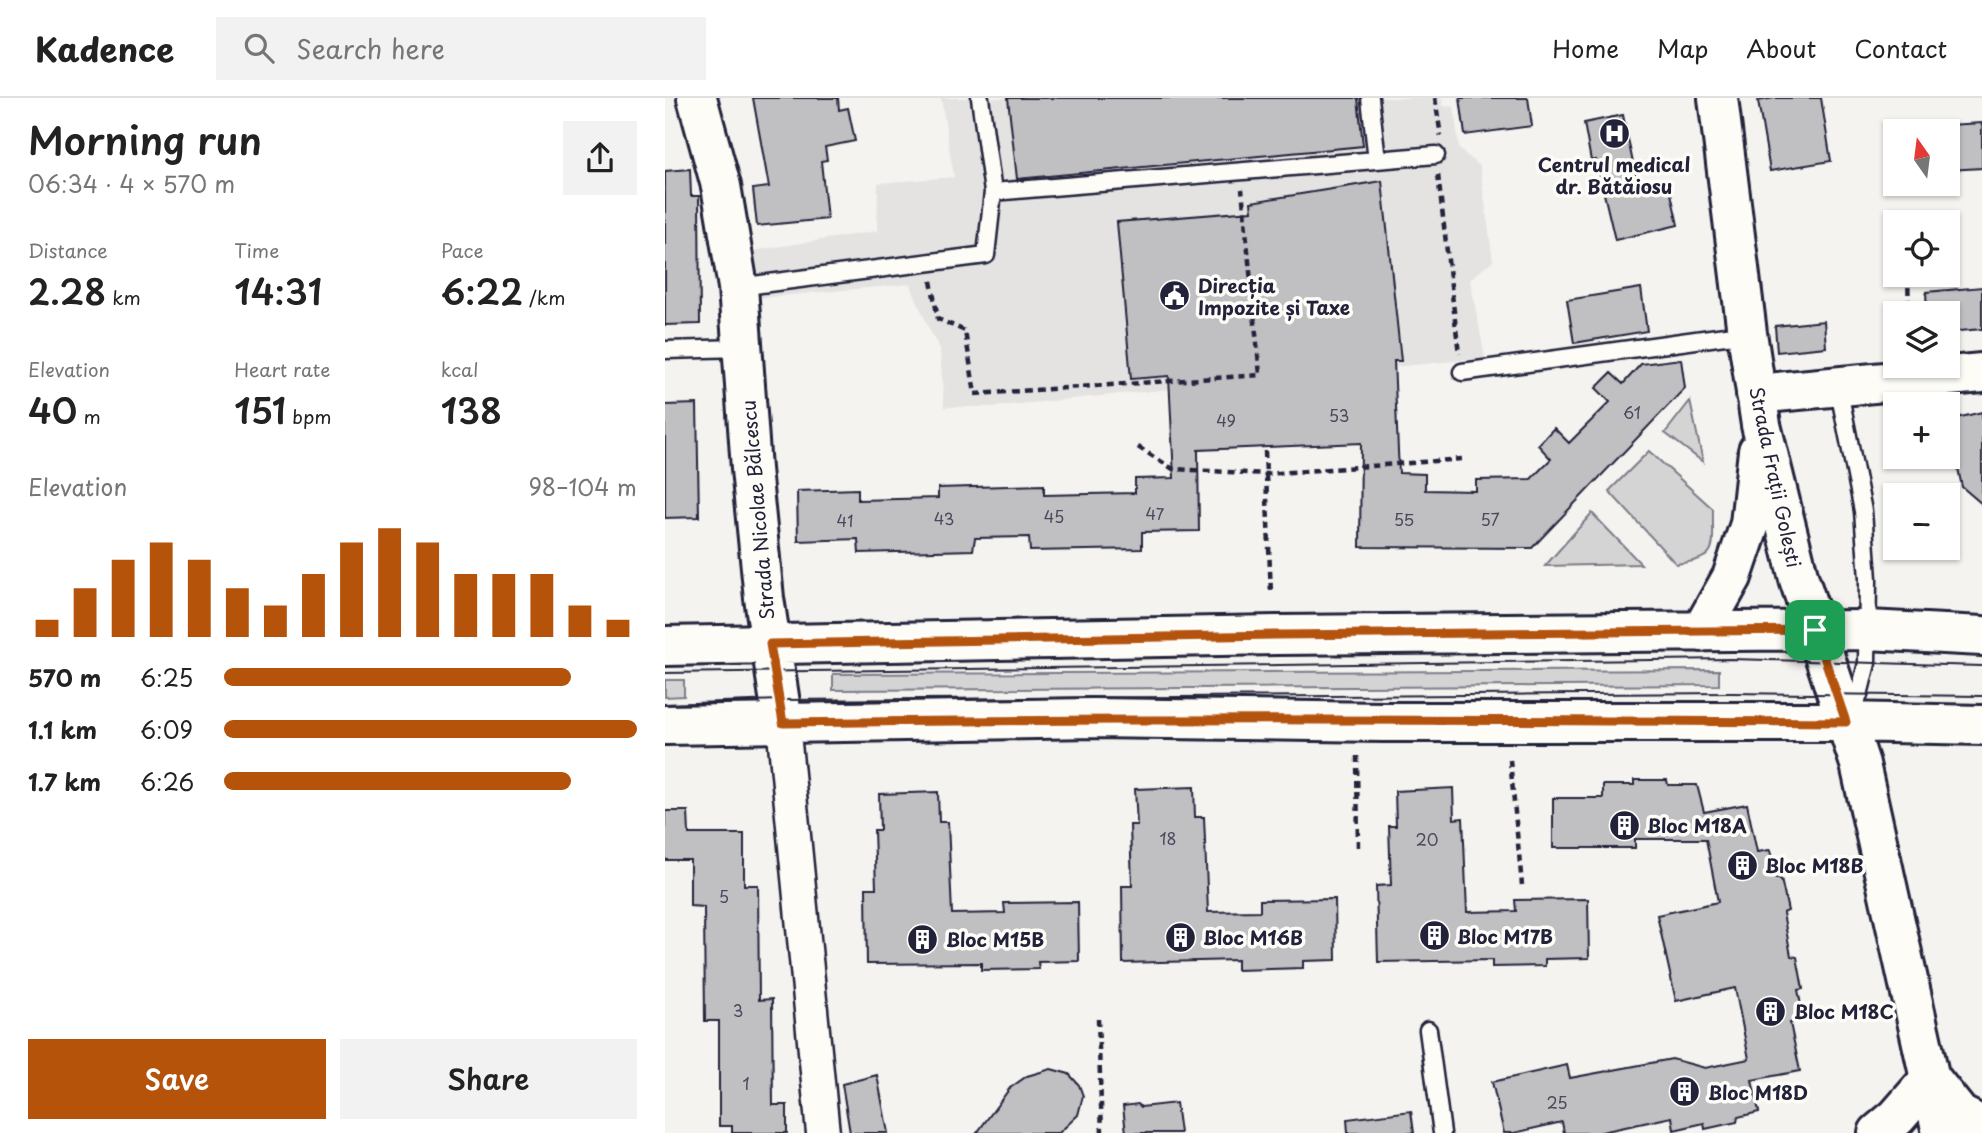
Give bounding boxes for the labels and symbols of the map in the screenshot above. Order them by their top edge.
hospital icon: Centrul medical dr. Bătăiosu [1597,116,1631,150]
north arrow [1883,119,1960,196]
place label: Centrul medical dr. Bătăiosu [1538,150,1690,200]
place label: Direcția Impozite și Taxe [1198,271,1350,321]
public building icon: Direcția Impozite și Taxe [1158,279,1192,313]
street label: Strada Frații Golești [1743,384,1809,570]
street label: Strada Nicolae Bălcescu [733,399,781,621]
house number: 61 [1623,400,1641,424]
house number: 53 [1329,403,1349,427]
house number: 49 [1216,408,1236,432]
house number: 47 [1146,501,1165,525]
house number: 45 [1044,504,1064,528]
house number: 43 [934,506,954,530]
house number: 55 [1394,507,1414,531]
house number: 57 [1480,507,1500,531]
house number: 41 [837,508,853,532]
pin [1785,600,1845,660]
building icon: Bloc M18A [1607,808,1641,842]
place label: Bloc M18A [1647,811,1747,839]
house number: 18 [1159,826,1177,850]
house number: 20 [1416,827,1438,851]
building icon: Bloc M18B [1725,848,1759,882]
place label: Bloc M18B [1765,851,1863,879]
house number: 5 [719,884,729,908]
building icon: Bloc M17B [1417,919,1451,953]
building icon: Bloc M16B [1163,920,1197,954]
building icon: Bloc M15B [906,922,940,956]
place label: Bloc M17B [1457,922,1553,950]
place label: Bloc M16B [1203,923,1303,951]
place label: Bloc M15B [946,925,1044,953]
building icon: Bloc M18C [1754,994,1788,1028]
place label: Bloc M18C [1794,997,1894,1025]
house number: 3 [733,998,743,1022]
house number: 1 [742,1071,750,1095]
building icon: Bloc M18D [1668,1075,1702,1109]
place label: Bloc M18D [1708,1078,1808,1106]
house number: 25 [1546,1090,1568,1114]

